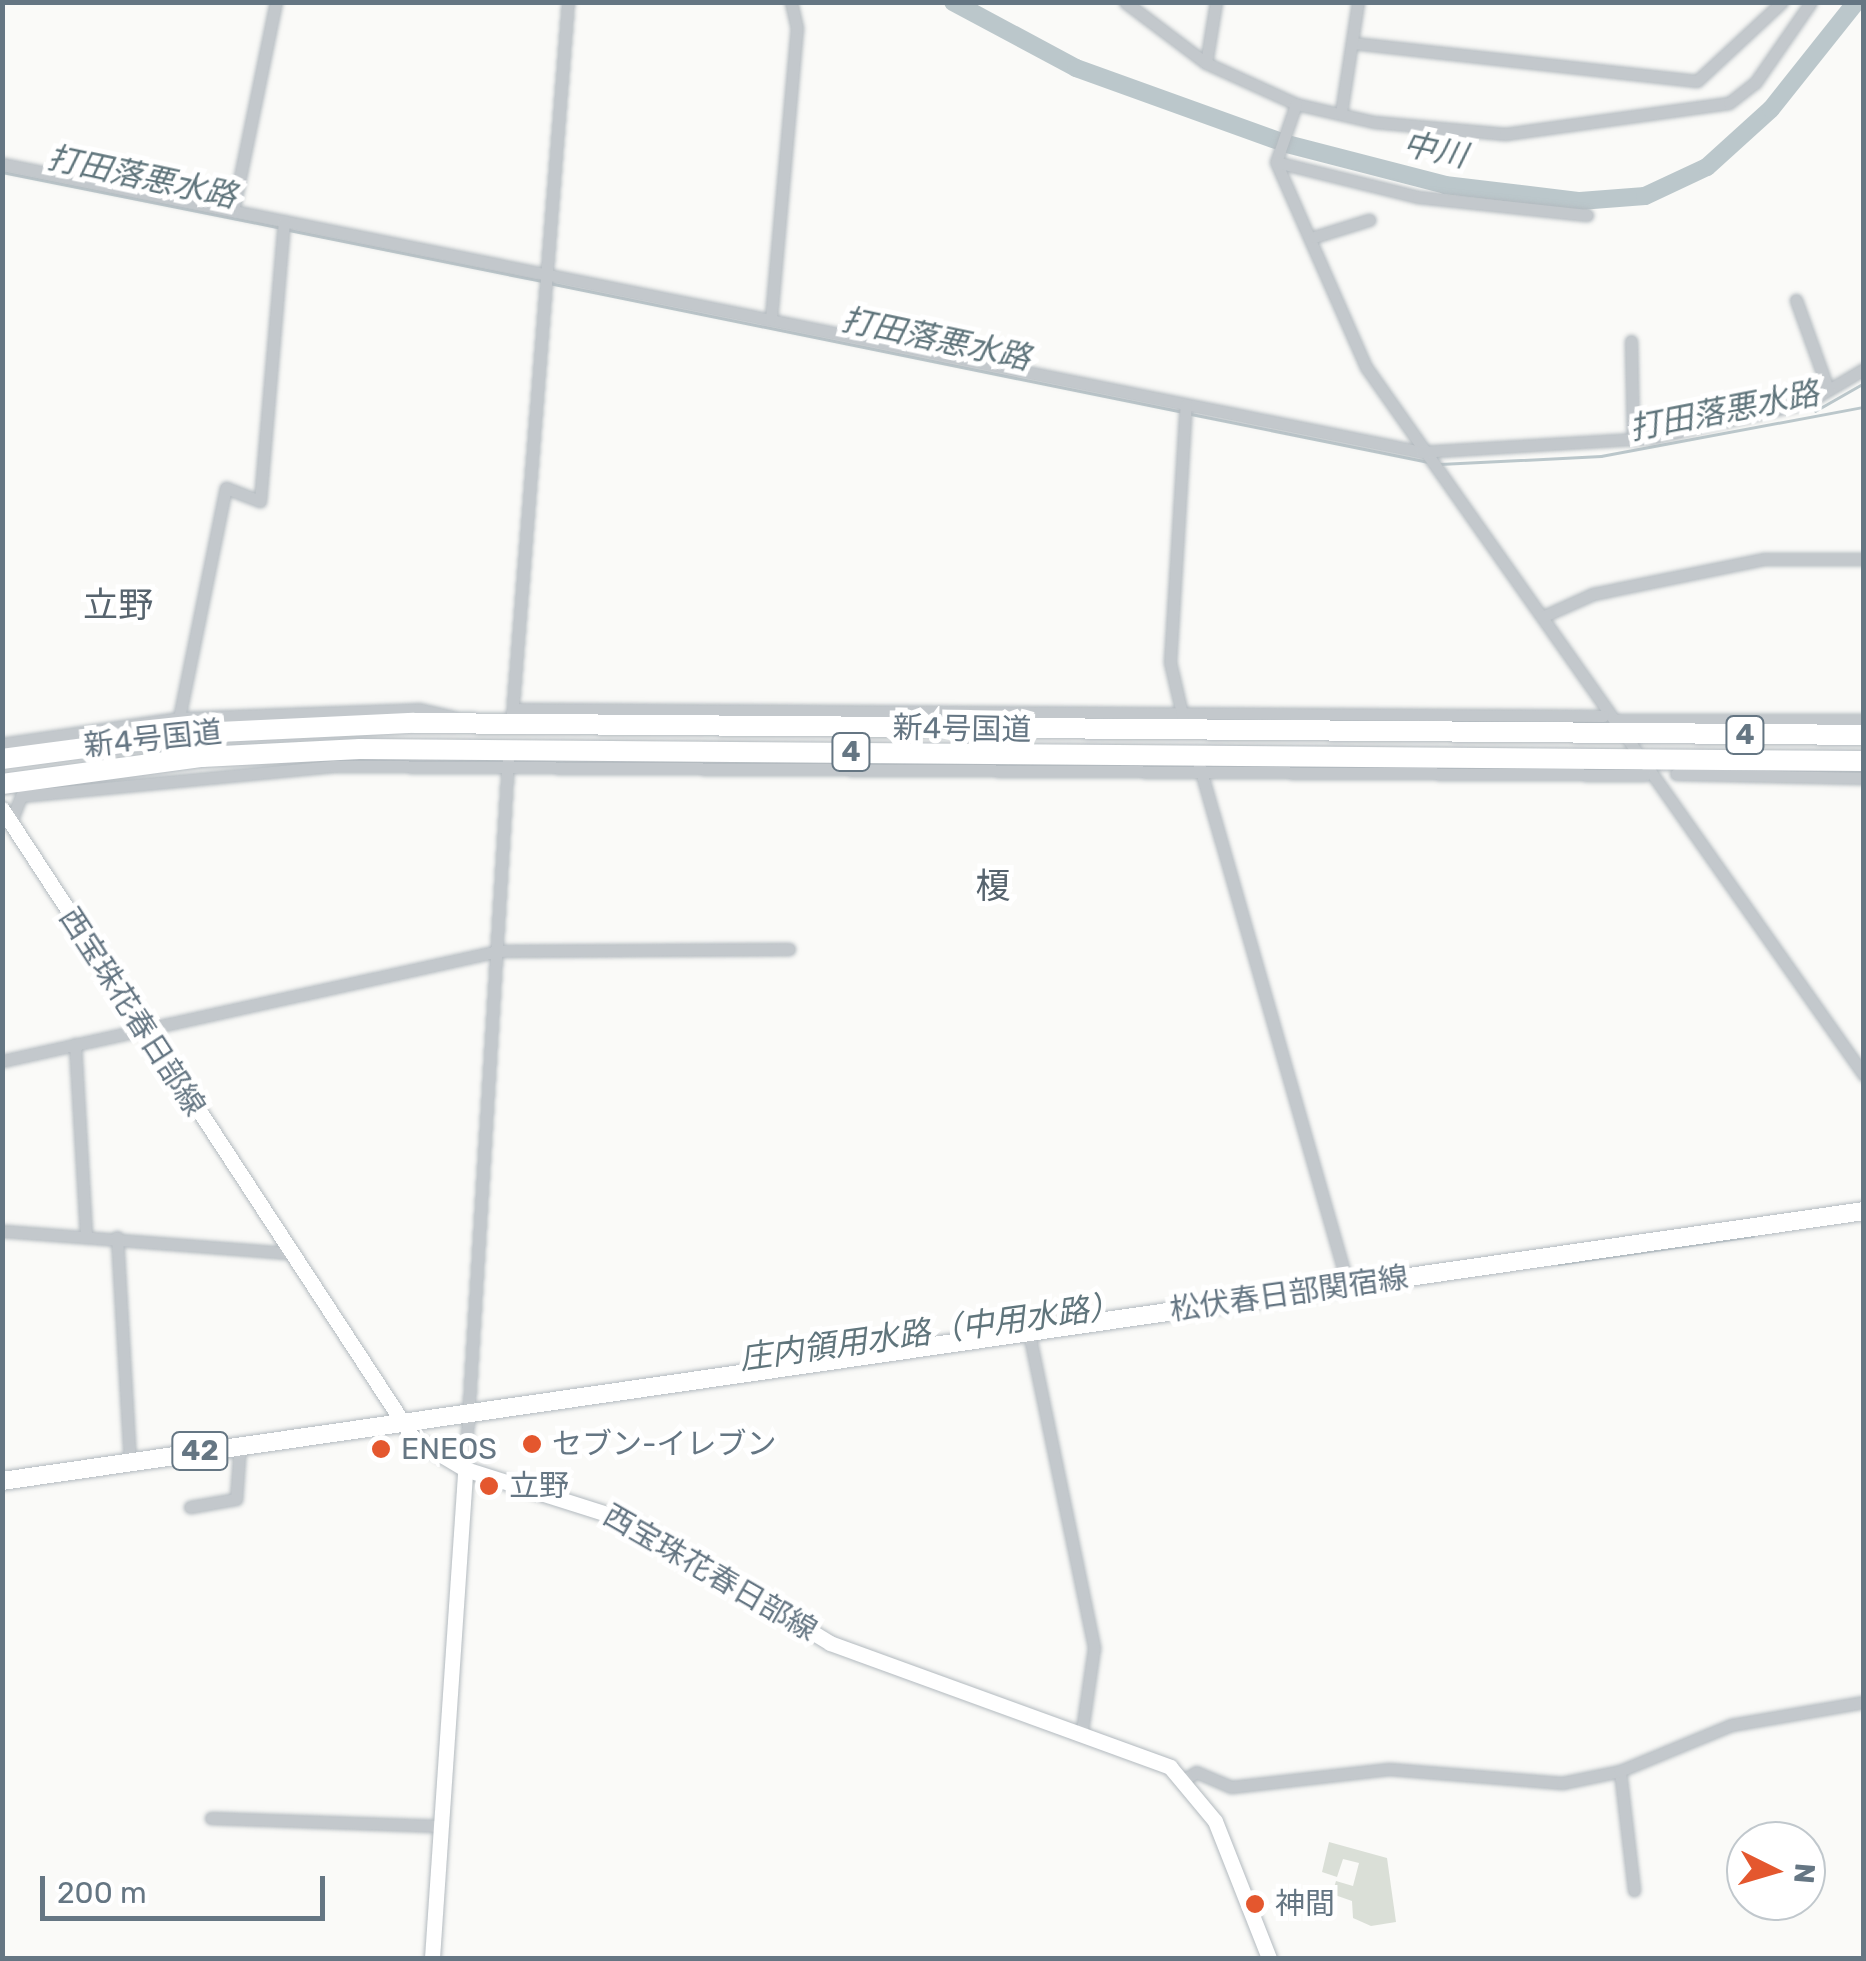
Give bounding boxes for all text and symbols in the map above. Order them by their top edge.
water label: 中川 [1400,125,1470,175]
water label: 打田落悪水路 [44,138,240,216]
water label: 打田落悪水路 [838,300,1034,378]
water label: 打田落悪水路 [1626,374,1822,448]
district label: 立野 [83,584,153,626]
street label: 新4号国道 [892,710,1032,748]
road number: 4 [1725,712,1765,758]
street label: 新4号国道 [82,714,224,764]
road number: 4 [831,729,871,775]
district label: 榎 [976,865,1010,907]
street label: 西宝珠花春日部線 [52,902,212,1122]
street label: 松伏春日部関宿線 [1168,1259,1410,1329]
water label: 庄内領用水路（中用水路） [737,1286,1123,1378]
place label: セブン-イレブン [552,1426,777,1462]
road number: 42 [170,1428,230,1474]
place label: ENEOS [401,1431,497,1467]
marker: セブン-イレブン [521,1433,543,1455]
marker: ENEOS [370,1438,392,1460]
place label: 立野 [509,1468,569,1504]
marker: 立野 [478,1475,500,1497]
street label: 西宝珠花春日部線 [597,1497,823,1649]
north arrow [1726,1821,1826,1921]
scale bar [45,1856,330,1918]
text: N [1787,1862,1822,1885]
text: 200 m [57,1875,147,1911]
place label: 神間 [1275,1886,1335,1922]
marker: 神間 [1244,1893,1266,1915]

